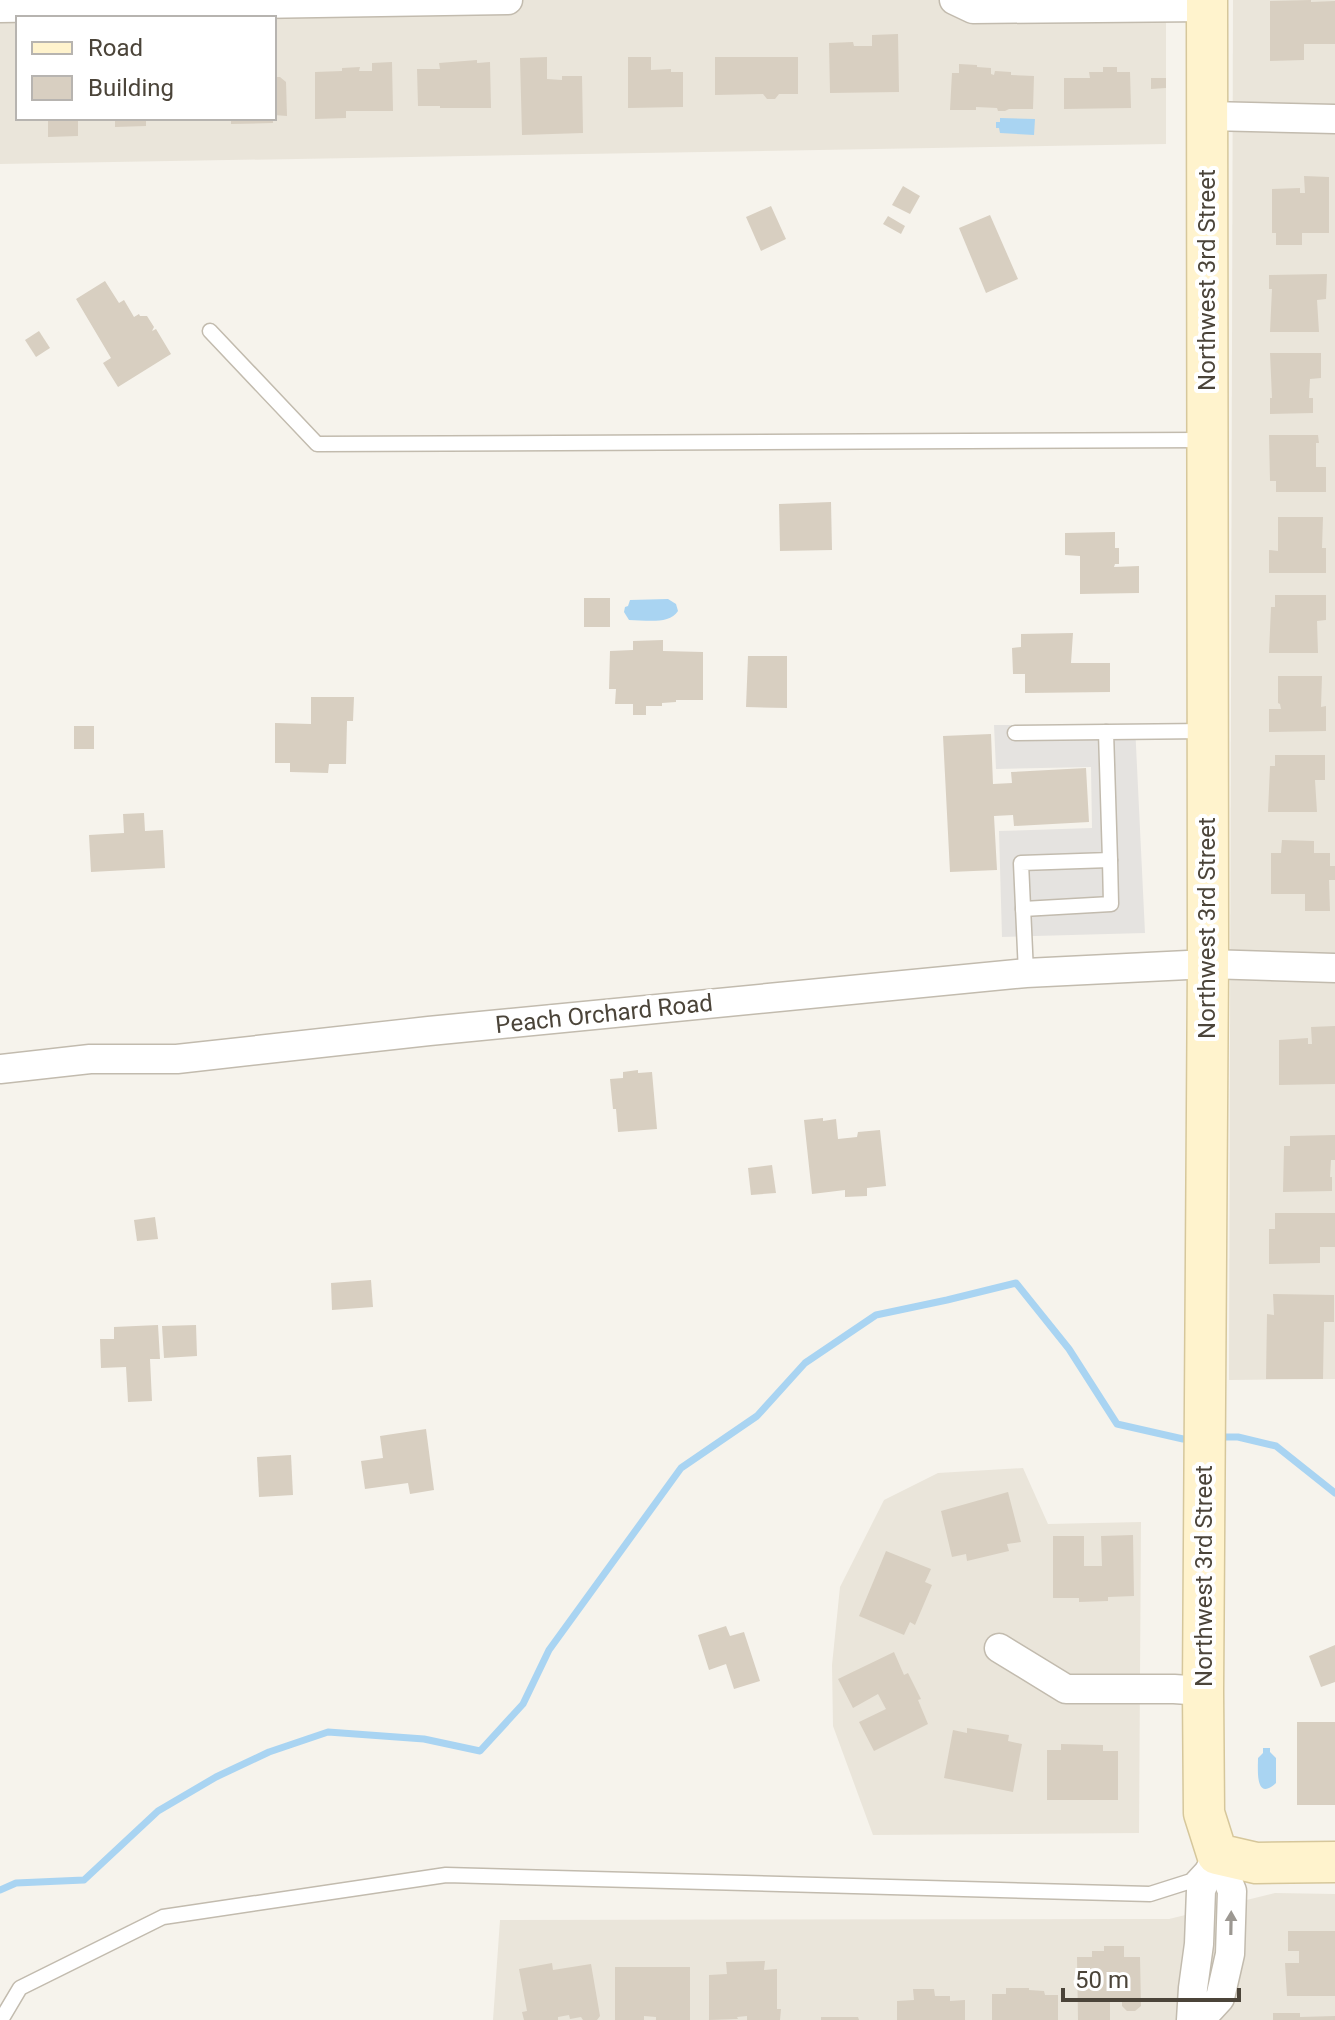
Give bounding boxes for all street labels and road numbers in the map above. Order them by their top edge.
street label: Northwest 3rd Street [1193,169,1221,391]
street label: Northwest 3rd Street [1193,817,1221,1039]
street label: Peach Orchard Road [494,989,714,1039]
street label: Northwest 3rd Street [1190,1465,1218,1687]

